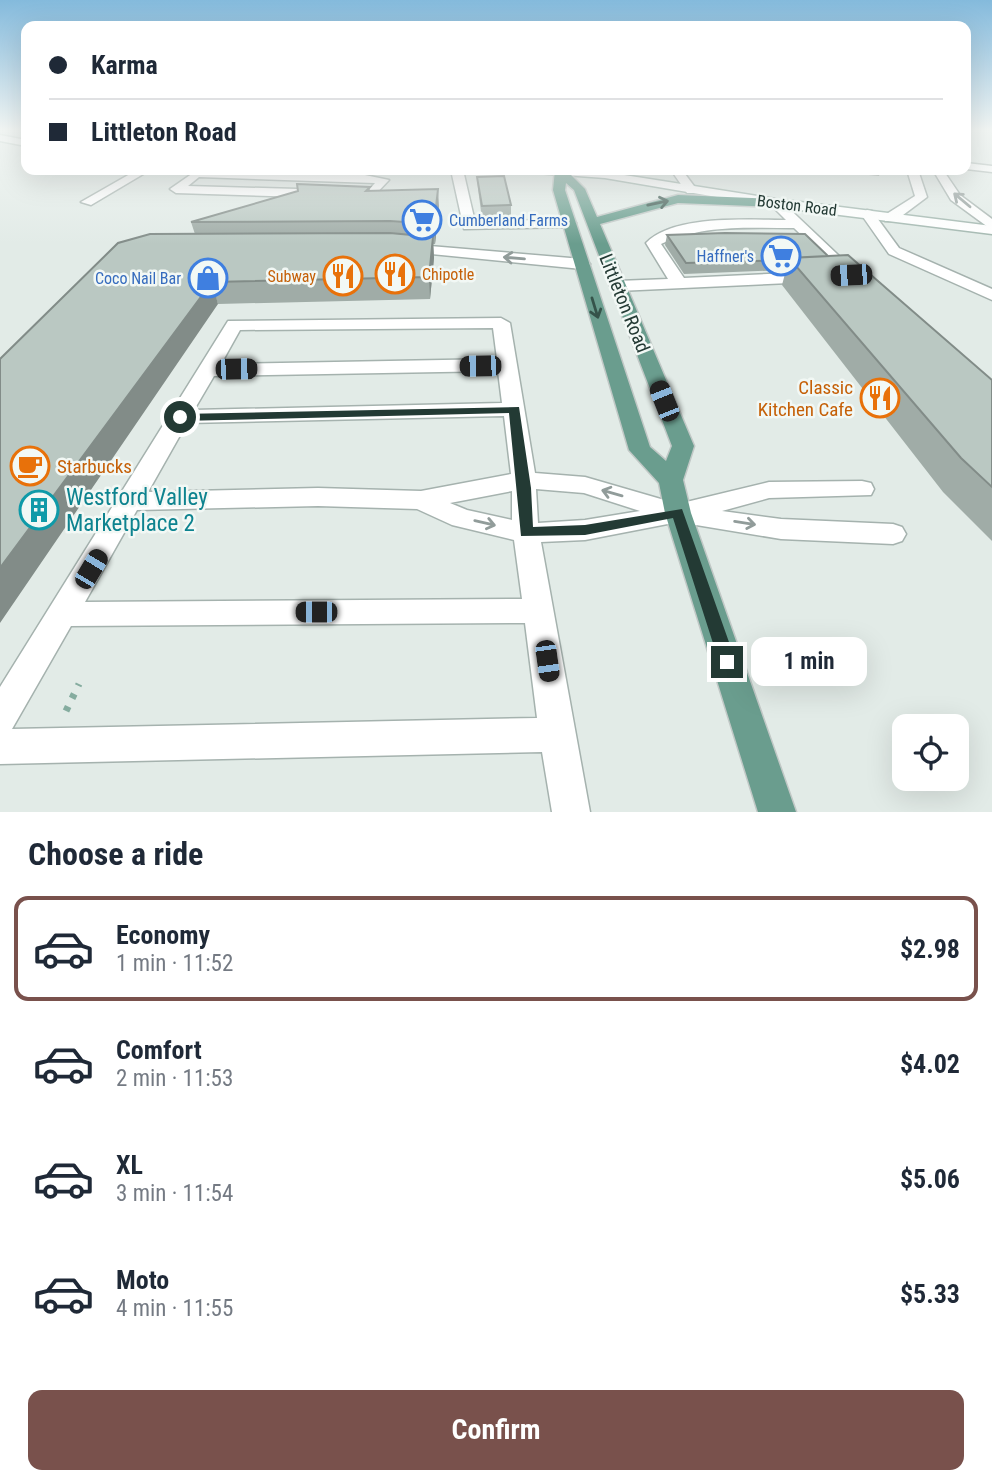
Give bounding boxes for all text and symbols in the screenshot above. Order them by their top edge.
text: Karma [91,50,158,80]
text: Littleton Road [91,117,237,147]
street label: Boston Road [756,191,838,220]
one-way arrow [953,193,971,209]
one-way arrow [646,196,669,210]
supermarket icon: Cumberland Farms [401,199,443,241]
place label: Cumberland Farms [449,211,568,230]
supermarket icon: Haffner's [760,235,802,277]
place label: Haffner's [697,247,754,266]
street label: Littleton Road [594,250,655,356]
one-way arrow [503,251,526,264]
restaurant icon: Chipotle [374,253,416,295]
restaurant icon: Subway [322,255,364,297]
shop icon: Coco Nail Bar [187,257,229,299]
car [830,263,873,287]
place label: Chipotle [422,265,474,284]
place label: Subway [267,267,316,286]
place label: Coco Nail Bar [95,269,181,288]
one-way arrow [590,296,603,318]
car [459,355,502,377]
car [215,358,258,380]
place label: Classic Kitchen Cafe [758,376,853,421]
restaurant icon: Classic Kitchen Cafe [859,377,901,419]
car [647,378,682,424]
route start [164,401,196,433]
cafe icon: Starbucks [9,445,51,487]
place label: Starbucks [57,455,132,478]
place label: Westford Valley Marketplace 2 [66,484,208,537]
one-way arrow [601,486,623,499]
building icon: Westford Valley Marketplace 2 [18,489,60,531]
one-way arrow [473,517,496,531]
one-way arrow [733,517,756,530]
car [72,546,111,592]
car [296,602,338,623]
callout: 1 min [752,638,867,686]
car [534,639,561,683]
route end [711,646,743,678]
text: 1 min [783,648,835,675]
map controls [892,714,969,791]
button: locate [892,714,969,791]
text: Choose a ride [28,835,203,873]
icon: car [32,917,95,980]
text: Economy [116,920,210,950]
text: $2.98 [900,934,960,964]
text: 1 min · 11:52 [116,950,233,977]
icon: car [32,1032,95,1095]
text: Comfort [116,1035,202,1065]
text: $4.02 [900,1049,960,1079]
text: 2 min · 11:53 [116,1065,233,1092]
icon: car [32,1147,95,1210]
text: XL [116,1150,143,1180]
text: $5.06 [900,1164,960,1194]
text: 3 min · 11:54 [116,1180,233,1207]
icon: car [32,1262,95,1325]
text: Moto [116,1265,169,1295]
text: $5.33 [900,1279,960,1309]
text: 4 min · 11:55 [116,1295,233,1322]
button: Confirm [28,1390,964,1470]

